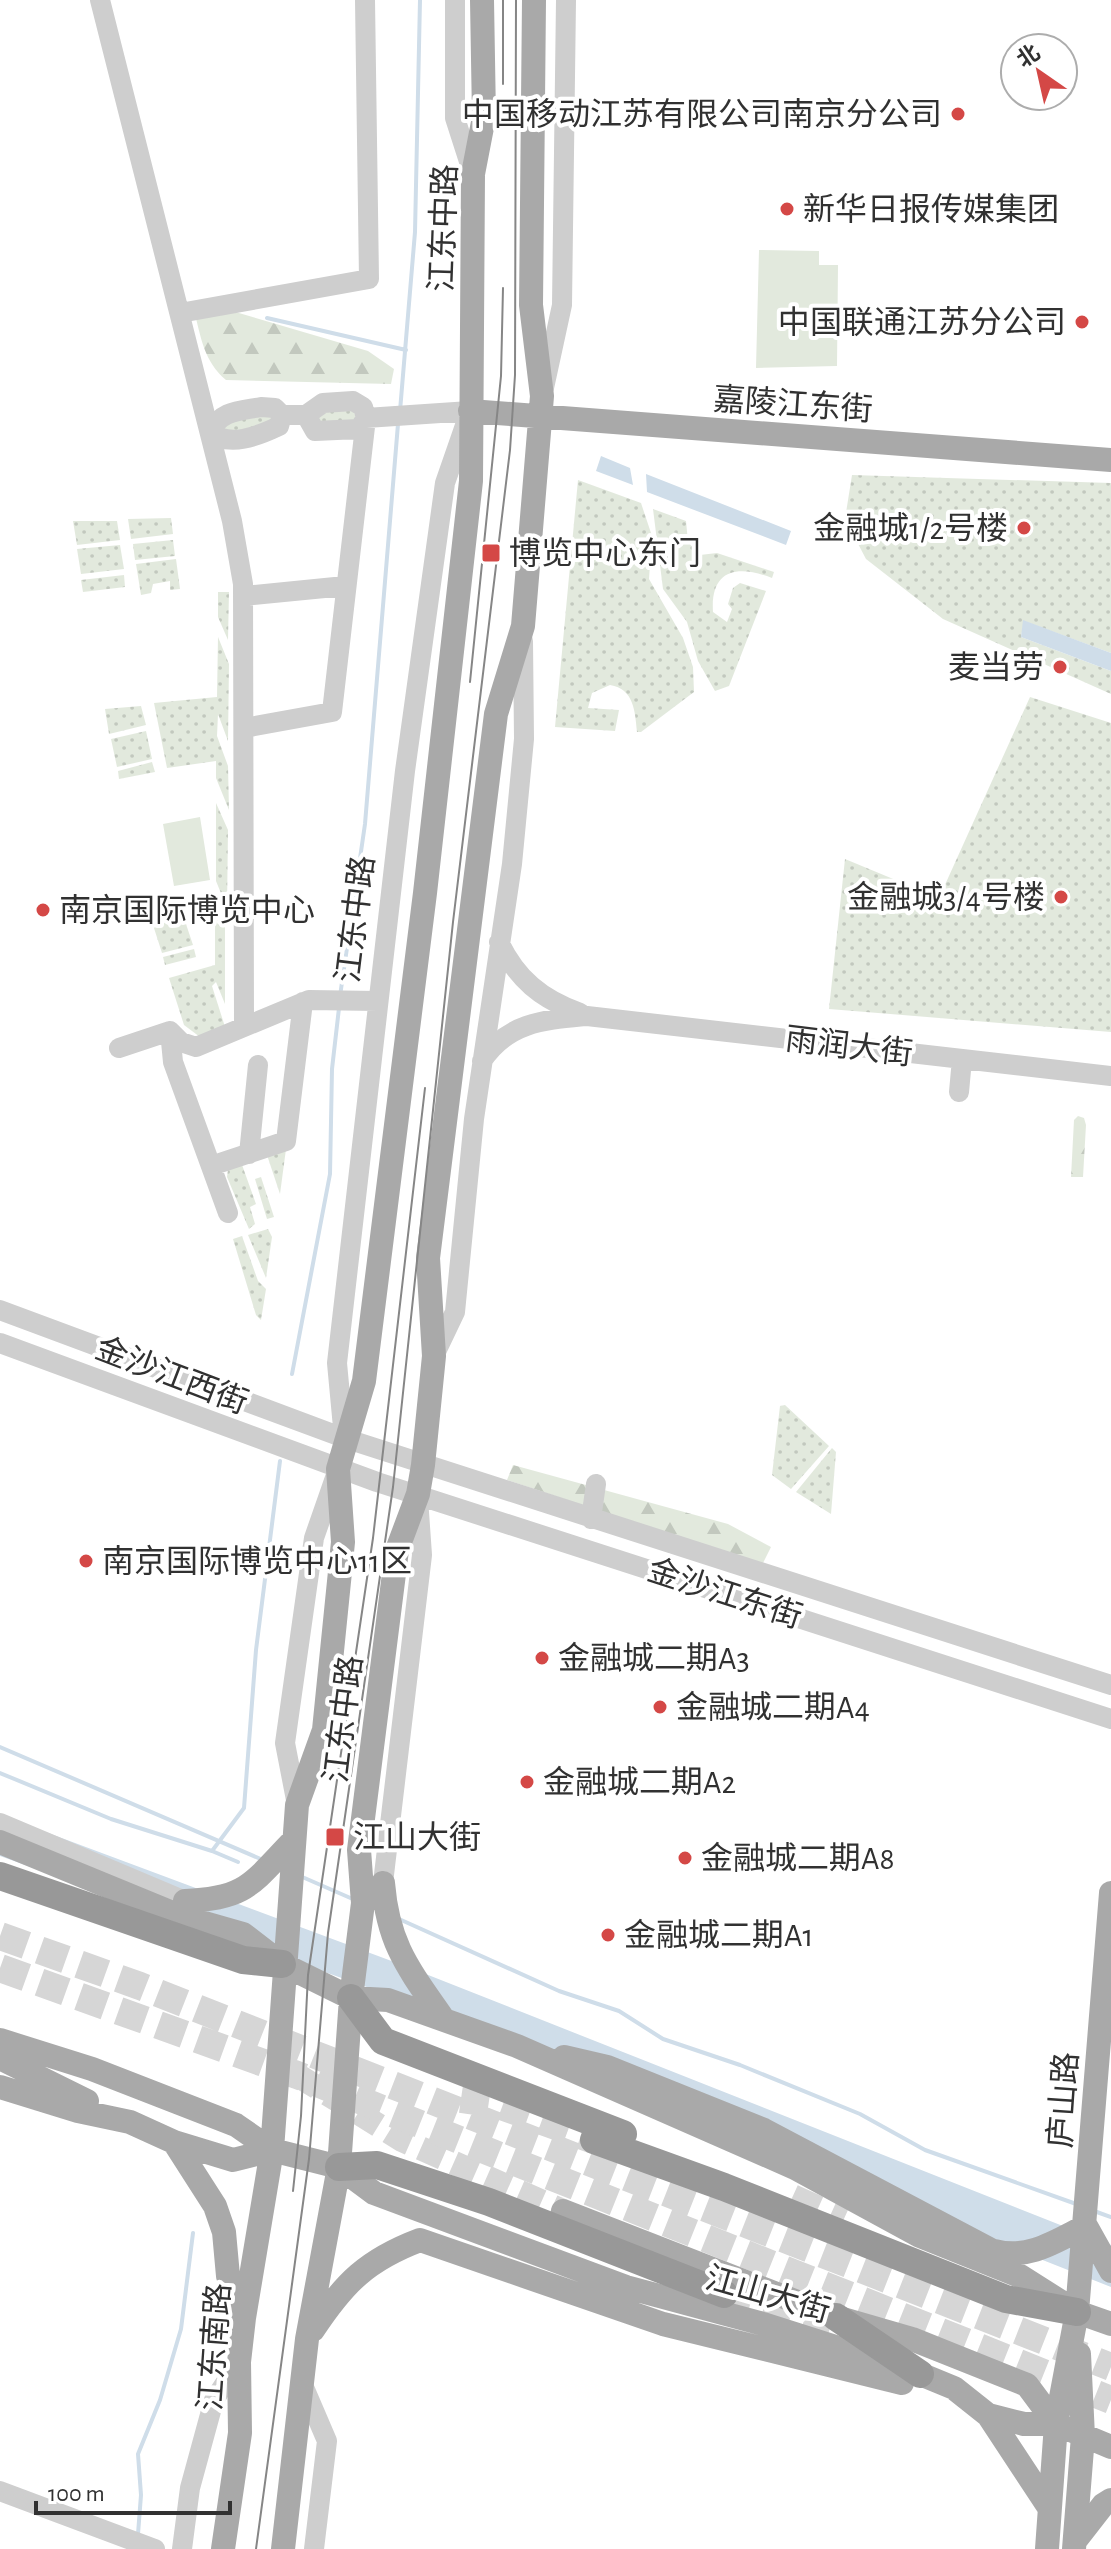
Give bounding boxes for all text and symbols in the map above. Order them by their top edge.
north arrow [999,32,1079,112]
text: 北 [1013,40,1044,72]
place label: 中国移动江苏有限公司南京分公司 [462,97,942,131]
marker: 中国移动江苏有限公司南京分公司 [949,105,967,123]
street label: 江东中路 [424,163,462,293]
place label: 新华日报传媒集团 [803,192,1059,226]
marker: 新华日报传媒集团 [778,200,796,218]
place label: 中国联通江苏分公司 [778,305,1066,339]
marker: 中国联通江苏分公司 [1073,313,1091,331]
street label: 嘉陵江东街 [712,381,874,427]
place label: 金融城1/2号楼 [813,511,1008,545]
marker: 金融城1/2号楼 [1015,519,1033,537]
place label: 博览中心东门 [509,536,701,570]
marker: 博览中心东门 [480,542,502,564]
place label: 麦当劳 [948,651,1044,684]
marker: 麦当劳 [1051,658,1069,676]
street label: 江东中路 [330,853,380,985]
place label: 金融城3/4号楼 [847,880,1045,914]
marker: 金融城3/4号楼 [1052,888,1070,906]
place label: 南京国际博览中心 [59,893,315,927]
marker: 南京国际博览中心 [34,901,52,919]
street label: 雨润大街 [783,1022,914,1071]
street label: 金沙江西街 [91,1330,253,1420]
place label: 南京国际博览中心11区 [102,1544,412,1578]
marker: 南京国际博览中心11区 [77,1552,95,1570]
street label: 金沙江东街 [644,1552,806,1634]
place label: 金融城二期A3 [558,1641,750,1675]
marker: 金融城二期A3 [533,1649,551,1667]
street label: 江东中路 [318,1653,368,1785]
place label: 金融城二期A4 [676,1690,870,1724]
marker: 金融城二期A4 [651,1698,669,1716]
place label: 金融城二期A2 [543,1765,736,1799]
marker: 金融城二期A2 [518,1773,536,1791]
place label: 江山大街 [353,1821,481,1854]
marker: 江山大街 [324,1826,346,1848]
place label: 金融城二期A8 [701,1841,895,1875]
marker: 金融城二期A8 [676,1849,694,1867]
place label: 金融城二期A1 [624,1918,814,1952]
marker: 金融城二期A1 [599,1926,617,1944]
street label: 庐山路 [1043,2051,1083,2149]
street label: 江山大街 [702,2261,834,2328]
street label: 江东南路 [193,2282,235,2412]
scale bar [36,2465,230,2515]
text: 100 m [48,2482,105,2506]

